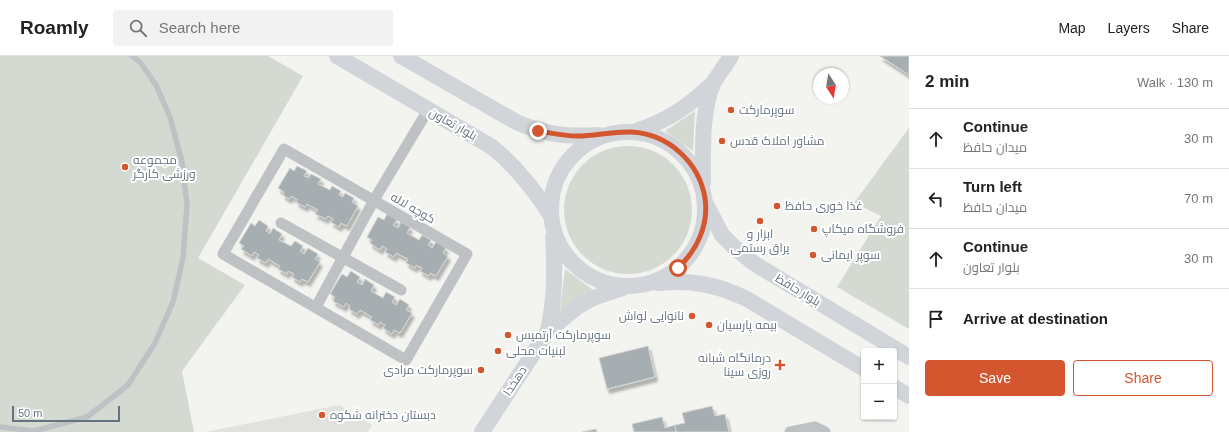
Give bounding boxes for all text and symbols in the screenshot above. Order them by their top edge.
search box [113,10,393,46]
text: Roamly [20,17,89,38]
icon: search [127,17,149,39]
text: Search here [159,19,240,36]
text: Map [1058,20,1086,36]
text: Layers [1108,20,1150,36]
text: Share [1172,20,1209,36]
north arrow [813,68,849,104]
text: 2 min [925,72,969,91]
text: Walk · 130 m [1137,75,1213,90]
place label: سوپرمارکت [739,103,794,119]
street label: بلوار تعاون [427,105,479,143]
marker: سوپرمارکت [726,105,736,115]
text: Continue [963,118,1028,135]
route end [529,122,547,140]
icon: ahead [925,128,947,150]
text: 30 m [1184,131,1213,146]
place label: مشاور املاک قدس [730,134,825,148]
marker: مشاور املاک قدس [717,136,727,146]
text: میدان حافظ [963,140,1027,155]
place label: مجموعه ورزشی کارگر [132,153,196,181]
marker: مجموعه ورزشی کارگر [120,162,130,172]
text: Turn left [963,178,1022,195]
icon: left [925,188,947,210]
street label: کوچه لاله [387,190,438,228]
text: 70 m [1184,191,1213,206]
place label: غذا خوری حافظ [785,199,863,213]
text: میدان حافظ [963,200,1027,215]
marker: غذا خوری حافظ [772,201,782,211]
marker: ابزار و یراق رستمی [755,216,765,226]
place label: فروشگاه میکاپ [822,222,904,238]
marker: فروشگاه میکاپ [809,224,819,234]
place label: ابزار و یراق رستمی [730,227,790,255]
text: Continue [963,238,1028,255]
place label: سوپر ایمانی [821,248,880,264]
icon: ahead [925,248,947,270]
marker: سوپر ایمانی [808,250,818,260]
text: 30 m [1184,251,1213,266]
route start [669,259,687,277]
text: بلوار تعاون [963,260,1020,275]
street label: بلوار حافظ [773,271,823,309]
icon: arrive [925,308,947,330]
place label: نانوایی لواش [619,309,684,323]
text: Arrive at destination [963,310,1108,327]
marker: نانوایی لواش [687,311,697,321]
place label: بیمه پارسیان [717,318,777,334]
marker: بیمه پارسیان [704,320,714,330]
place label: سوپرمارکت آرتمیس [516,328,611,344]
marker: سوپرمارکت آرتمیس [503,330,513,340]
place label: لبنیات محلی [506,344,565,358]
marker: لبنیات محلی [493,346,503,356]
map controls [861,348,897,420]
button: + [861,348,897,384]
place label: درمانگاه شبانه روزی سینا [698,351,771,379]
marker: درمانگاه شبانه روزی سینا [774,359,786,371]
button: Save [925,360,1065,396]
button: Share [1073,360,1213,396]
place label: سوپرمارکت مرادی [383,363,473,379]
street label: دهخدا [500,364,530,398]
marker: سوپرمارکت مرادی [476,365,486,375]
button: − [861,384,897,420]
scale bar [12,404,120,423]
text: 50 m [18,407,42,419]
place label: دبستان دخترانه شکوه [330,408,436,422]
marker: دبستان دخترانه شکوه [317,410,327,420]

